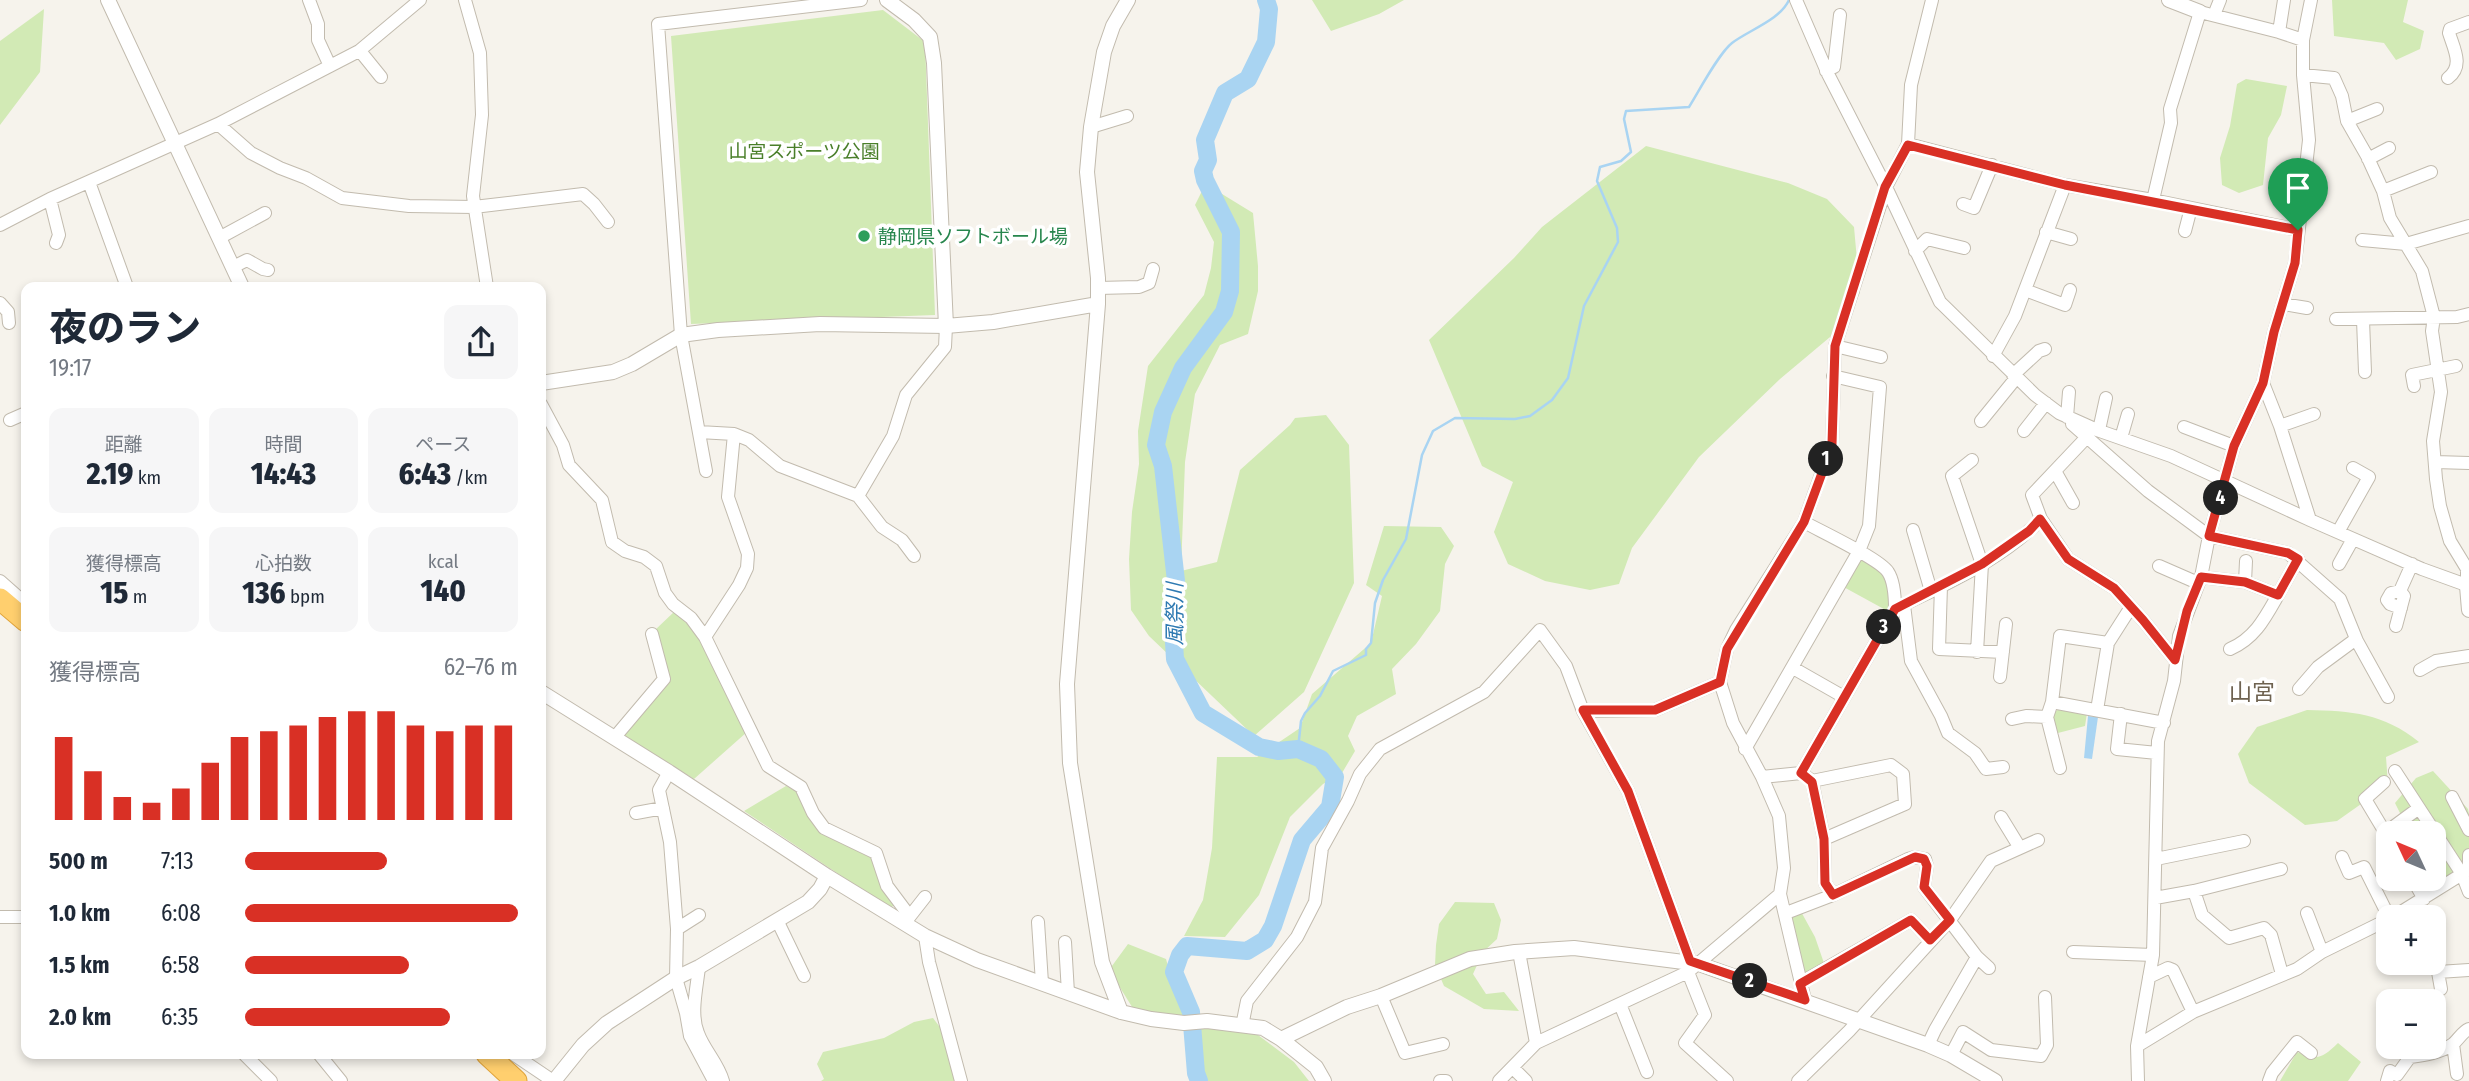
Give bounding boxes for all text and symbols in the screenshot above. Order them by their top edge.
park label: 山宮スポーツ公園 [728,140,880,163]
pin [2268,158,2328,230]
icon: arrive [2279,169,2317,207]
place label: 静岡県ソフトボール場 [878,225,1068,248]
marker: 静岡県ソフトボール場 [856,228,872,244]
text: 夜のラン [49,305,201,351]
button: share [444,305,518,379]
text: 19:17 [49,354,91,382]
text: 距離 [105,433,143,456]
text: 時間 [264,433,303,456]
text: ペース [415,433,471,456]
pin: 1 [1808,442,1843,476]
text: 1 [1821,447,1830,470]
text: 2.19 [86,456,133,492]
text: 14:43 [251,456,316,492]
text: 6:43 [398,456,451,492]
text: km [133,466,161,489]
text: /km [451,466,488,489]
pin: 4 [2204,480,2238,516]
text: 4 [2216,486,2225,509]
text: kcal [428,550,459,573]
text: 獲得標高 [86,552,162,575]
text: 心拍数 [255,552,312,575]
text: 140 [420,573,466,609]
text: 15 [100,575,128,611]
text: 136 [242,575,286,611]
water label: 風祭川 [1162,581,1188,646]
text: m [128,585,147,608]
text: bpm [286,585,325,608]
pin: 3 [1867,610,1902,644]
text: 3 [1879,615,1888,638]
text: 62–76 m [444,653,518,681]
text: 獲得標高 [49,658,141,686]
district label: 山宮 [2229,678,2275,706]
north arrow [2376,821,2446,891]
map controls [2376,821,2446,1059]
text: 500 m [49,847,108,875]
text: 7:13 [161,847,194,875]
text: 1.0 km [49,899,110,927]
text: 6:08 [161,899,201,927]
button: + [2376,905,2446,975]
text: 1.5 km [49,951,110,979]
text: 6:58 [161,951,199,979]
pin: 2 [1732,964,1768,998]
text: 2 [1745,969,1754,992]
button: − [2376,989,2446,1059]
text: 2.0 km [49,1003,111,1031]
text: 6:35 [161,1003,198,1031]

